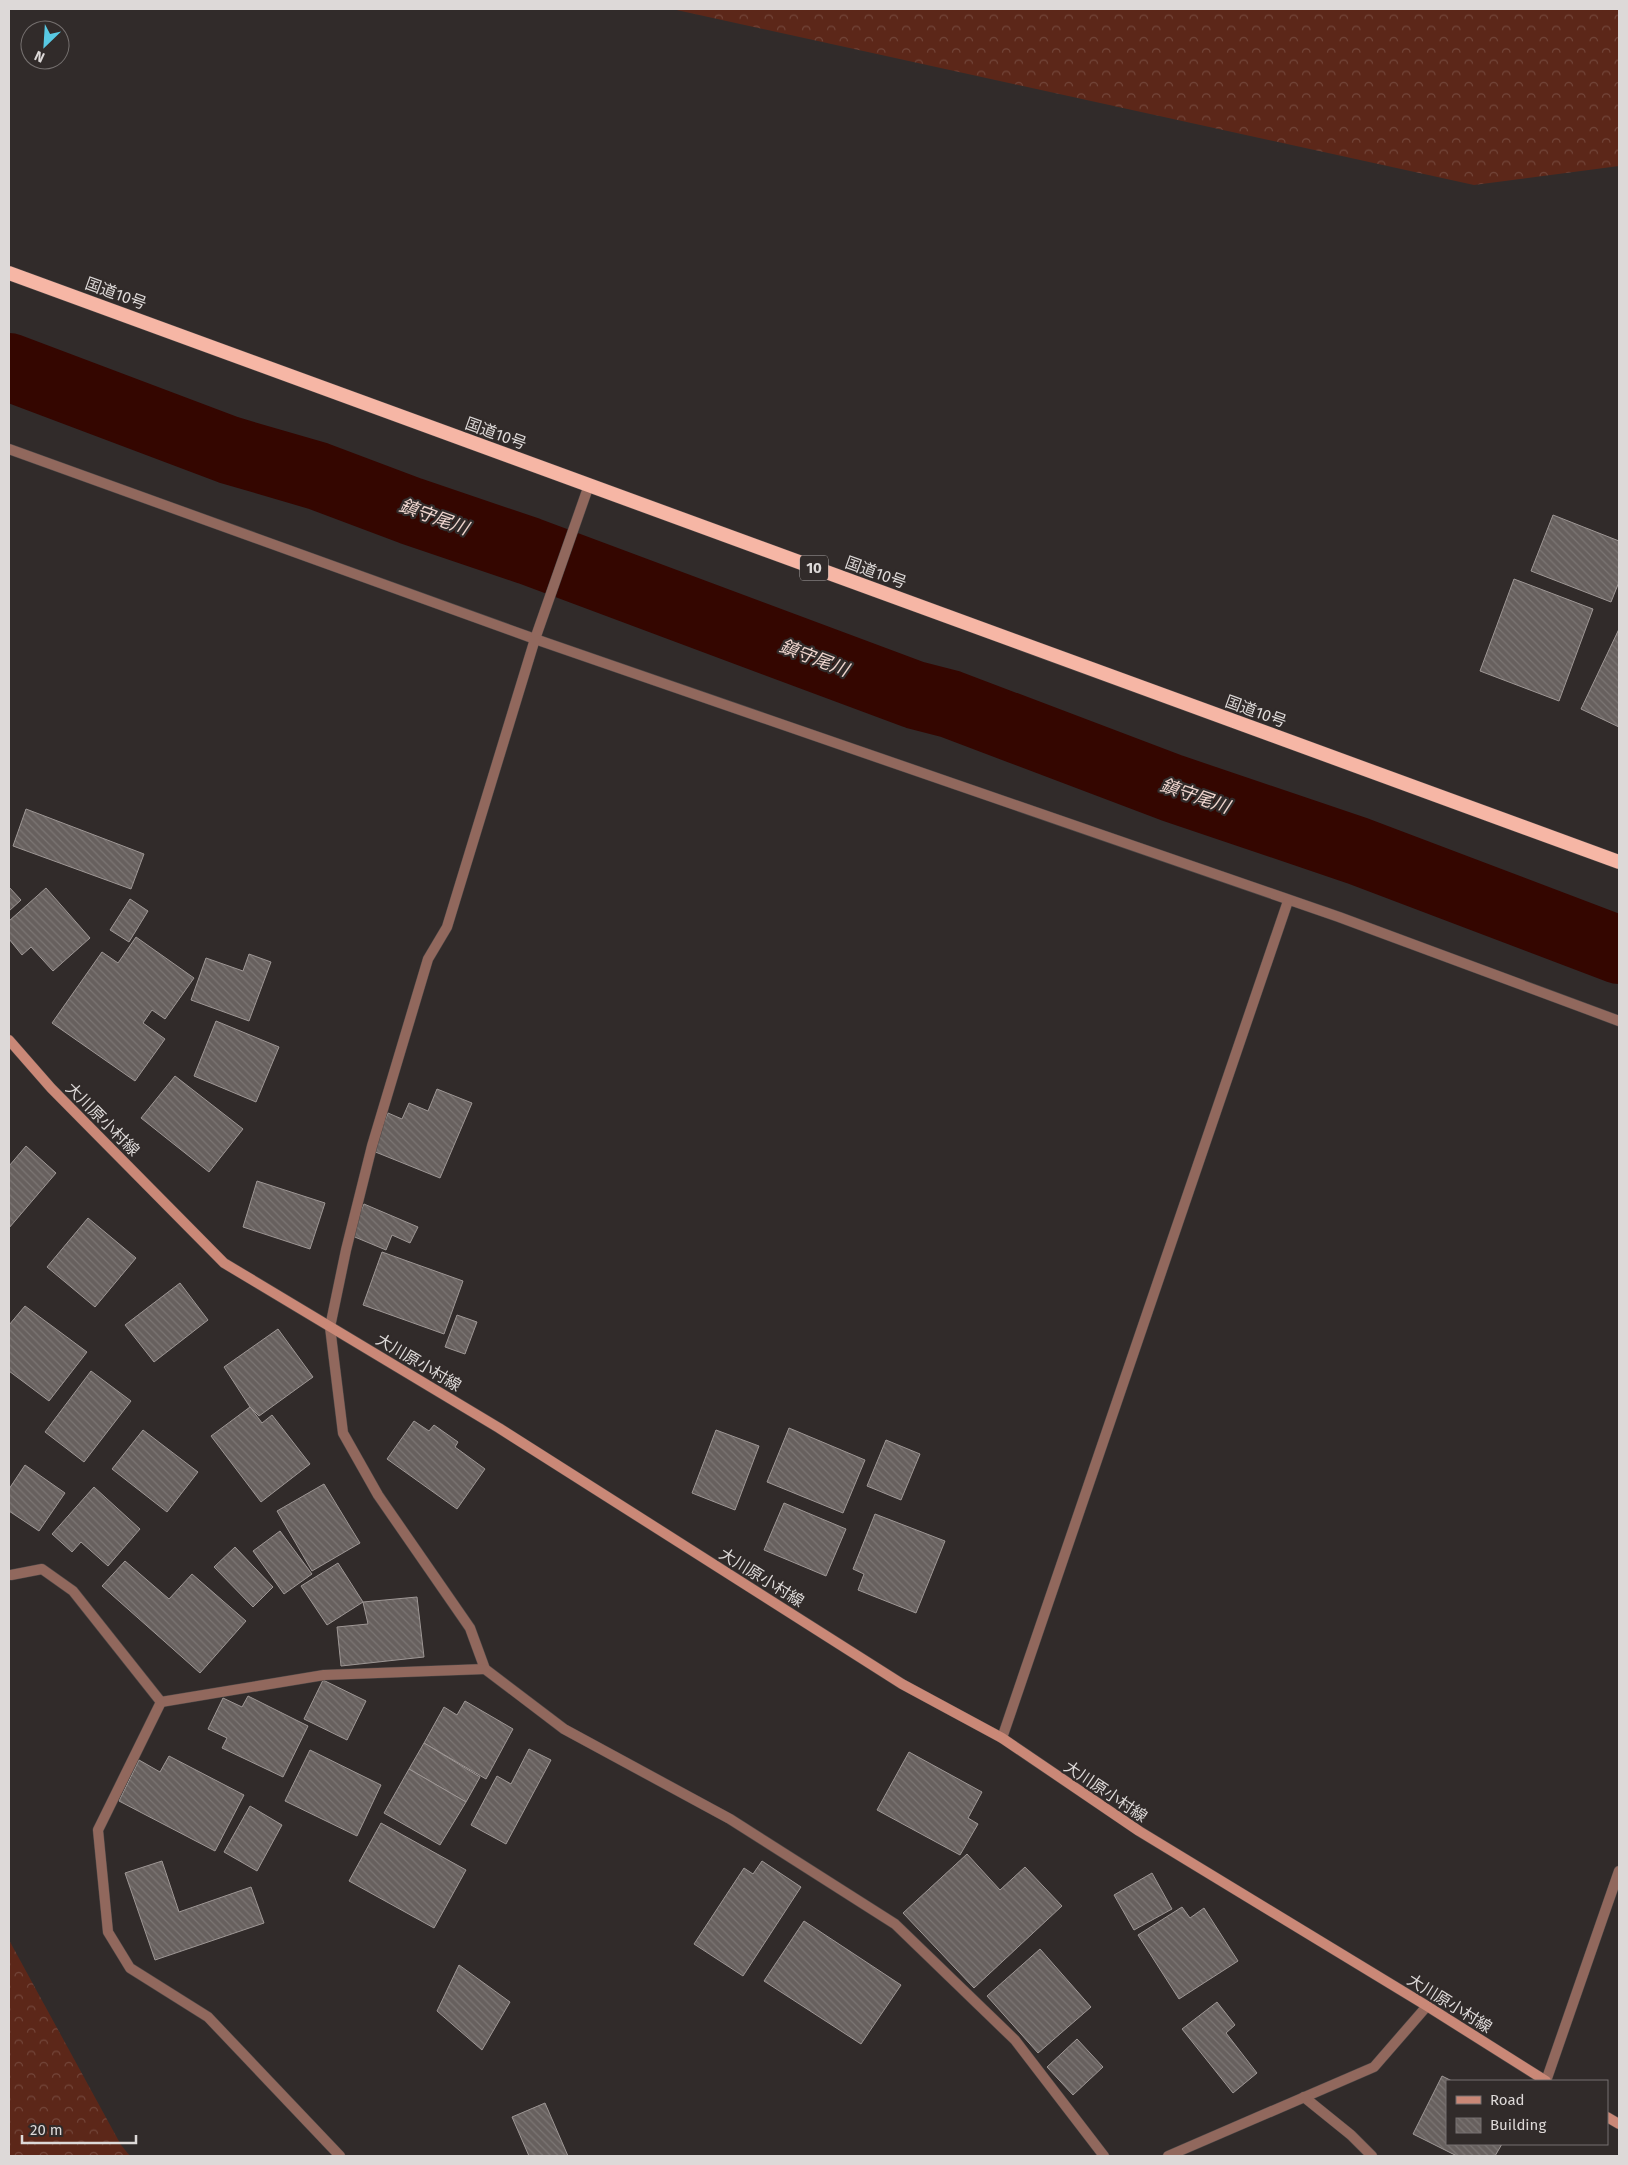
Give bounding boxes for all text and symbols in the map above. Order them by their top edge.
north arrow [20,20,70,70]
text: N [32,47,48,66]
street label: 国道10号 [83,274,149,313]
street label: 国道10号 [463,414,529,453]
water label: 鎮守尾川 [396,494,473,540]
street label: 国道10号 [843,553,909,592]
road number: 10 [800,556,828,580]
water label: 鎮守尾川 [776,635,853,682]
street label: 国道10号 [1223,692,1289,731]
water label: 鎮守尾川 [1157,774,1235,819]
street label: 大川原小村線 [62,1079,143,1160]
street label: 大川原小村線 [373,1330,465,1395]
street label: 大川原小村線 [716,1544,807,1611]
street label: 大川原小村線 [1061,1757,1151,1826]
street label: 大川原小村線 [1404,1970,1495,2037]
legend [1446,2080,1608,2145]
text: Road [1490,2091,1525,2109]
scale bar [22,2112,136,2144]
text: Building [1490,2116,1546,2134]
text: 20 m [30,2121,63,2139]

